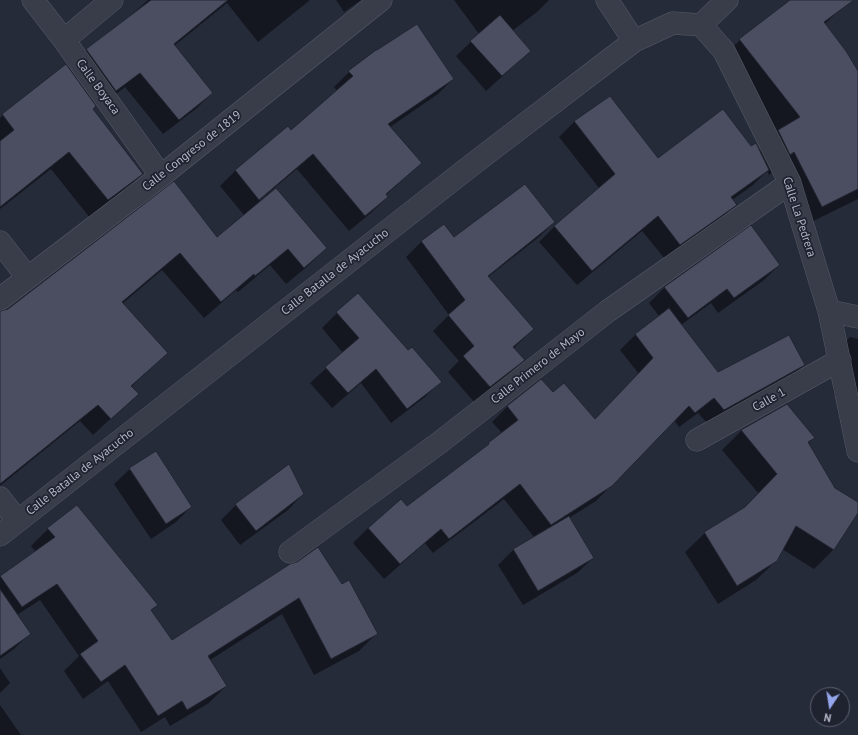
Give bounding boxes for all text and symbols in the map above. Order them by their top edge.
street label: Calle Boyaca [73,56,123,118]
street label: Calle Congreso de 1819 [140,108,244,194]
street label: Calle La Pedrera [779,175,819,259]
street label: Calle Batalla de Ayacucho [278,226,392,318]
street label: Calle Primero de Mayo [488,325,588,407]
street label: Calle 1 [750,385,788,415]
street label: Calle Batalla de Ayacucho [23,426,137,518]
north arrow [810,687,850,727]
text: N [823,710,833,725]

